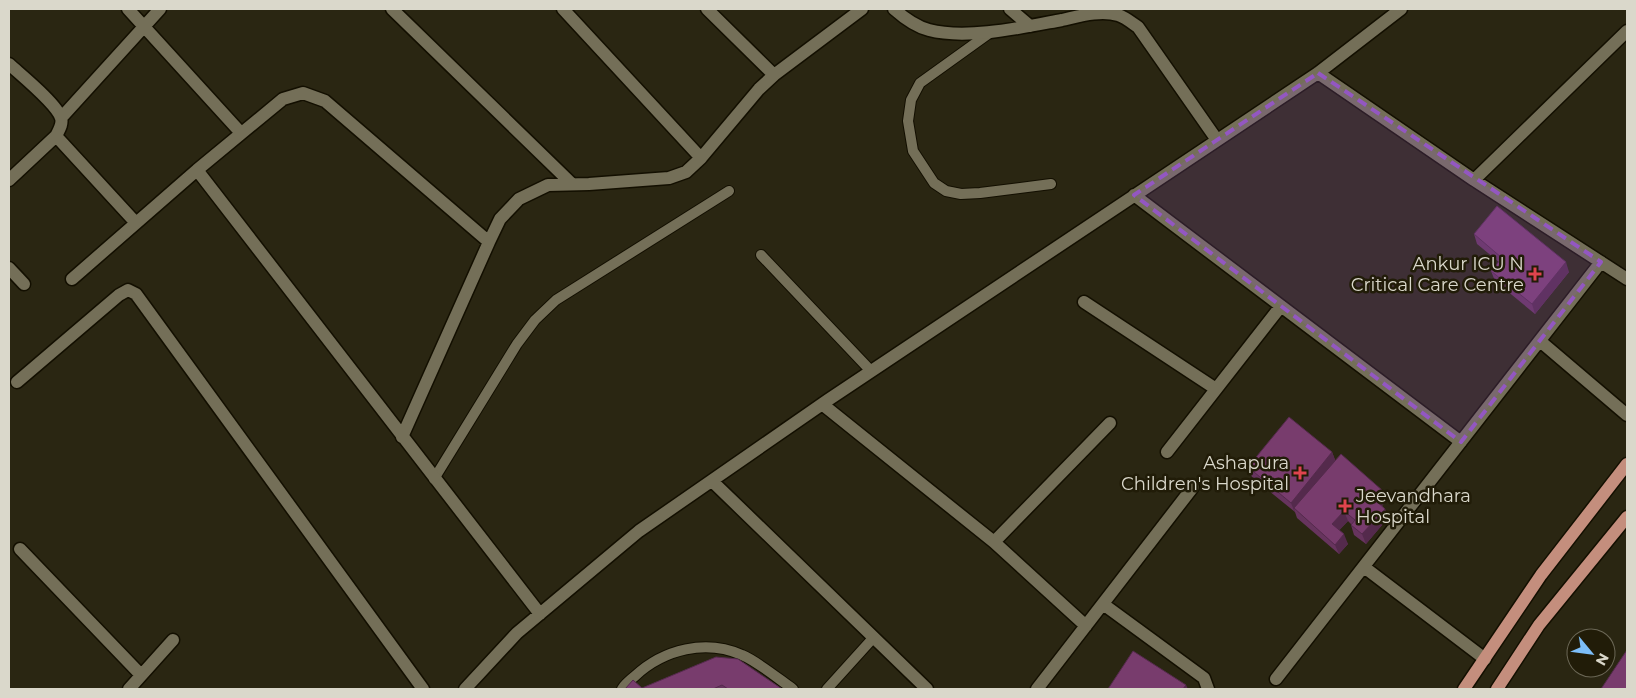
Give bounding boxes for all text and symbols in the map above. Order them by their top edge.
place label: Ankur ICU N Critical Care Centre [1351,253,1524,296]
marker: Ankur ICU N Critical Care Centre [1528,267,1542,281]
place label: Ashapura Children's Hospital [1121,452,1289,495]
marker: Ashapura Children's Hospital [1293,466,1307,480]
place label: Jeevandhara Hospital [1355,485,1471,528]
marker: Jeevandhara Hospital [1338,499,1352,513]
north arrow [1566,628,1616,678]
text: N [1592,650,1613,669]

